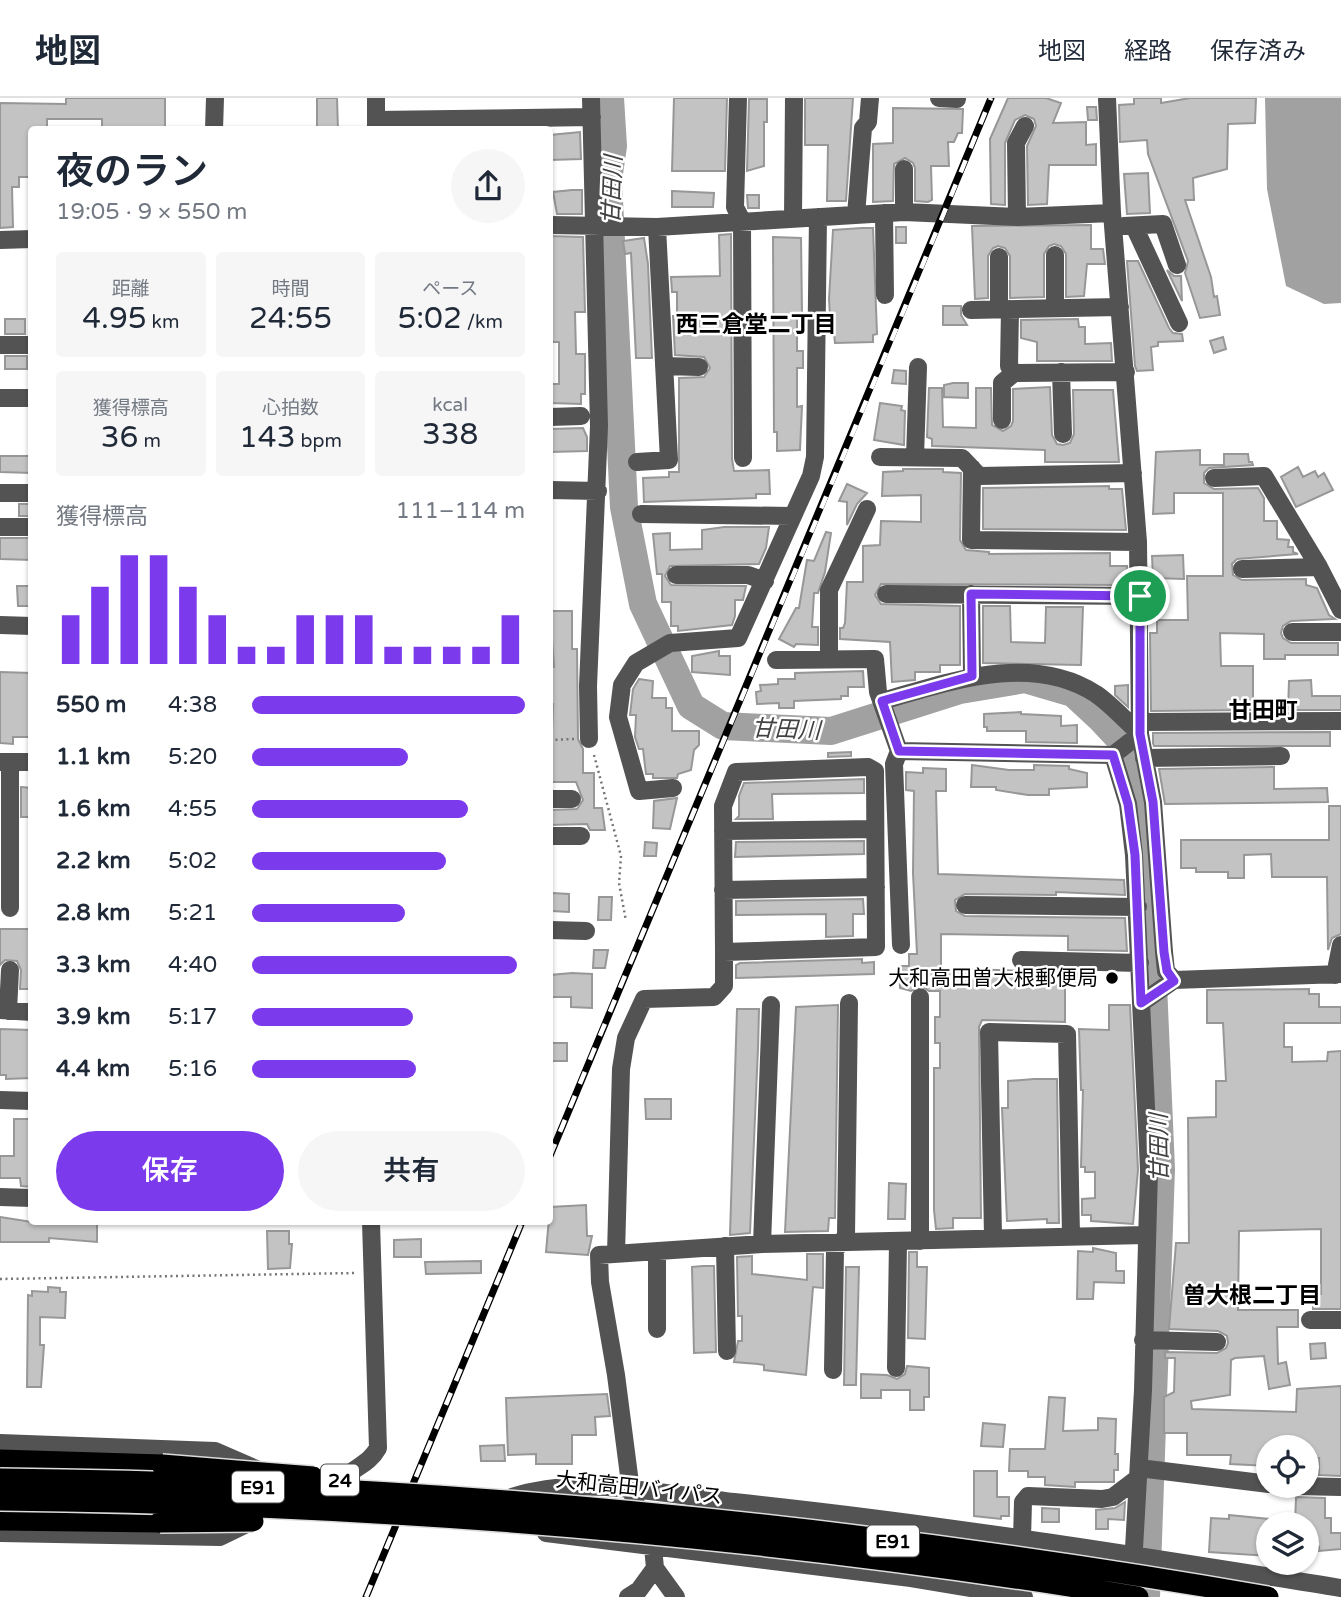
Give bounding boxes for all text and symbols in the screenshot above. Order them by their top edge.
text: 地図 [35,32,101,71]
text: 地図 [1038,37,1086,66]
text: 経路 [1124,37,1172,66]
text: 保存済み [1210,37,1306,66]
text: 夜のラン [56,149,208,195]
button: share [451,149,525,223]
water label: 甘田川 [598,152,628,225]
text: 19:05 · 9 × 550 m [56,198,247,226]
text: 距離 [112,278,150,300]
text: 時間 [271,278,310,300]
text: ペース [422,278,478,300]
text: 4.95 [82,300,147,337]
text: 24:55 [249,300,332,337]
text: 5:02 [397,300,462,337]
text: km [147,311,179,333]
text: /km [462,311,503,333]
district label: 西三倉堂二丁目 [676,311,837,339]
text: kcal [432,394,468,416]
text: 獲得標高 [93,397,169,419]
text: 心拍数 [262,397,319,419]
text: 338 [422,416,478,453]
text: 36 [101,419,138,456]
text: 143 [239,419,296,456]
text: m [138,430,161,452]
text: bpm [296,430,342,452]
text: 111–114 m [396,497,525,525]
text: 獲得標高 [56,503,148,531]
pin [1110,566,1170,626]
icon: arrive [1121,577,1159,615]
text: 550 m [56,691,126,719]
text: 4:38 [168,691,217,719]
district label: 甘田町 [1229,697,1298,725]
water label: 甘田川 [751,715,824,745]
text: 1.1 km [56,743,131,771]
text: 5:20 [168,743,217,771]
text: 1.6 km [56,795,131,823]
text: 4:55 [168,795,217,823]
text: 2.2 km [56,847,131,875]
text: 5:02 [168,847,217,875]
text: 2.8 km [56,899,130,927]
text: 5:21 [168,899,217,927]
text: 3.3 km [56,951,131,979]
text: 4:40 [168,951,217,979]
place label: 大和高田曽大根郵便局 [888,966,1098,991]
marker: 大和高田曽大根郵便局 [1104,970,1120,986]
text: 3.9 km [56,1003,131,1031]
text: 5:17 [168,1003,217,1031]
text: 4.4 km [56,1055,130,1083]
text: 5:16 [168,1055,217,1083]
water label: 甘田川 [1145,1110,1175,1183]
button: 保存 [56,1131,284,1211]
button: 共有 [298,1131,525,1211]
district label: 曽大根二丁目 [1183,1282,1321,1310]
map controls [1256,1435,1319,1575]
button: locate [1256,1435,1319,1498]
road number: 24 [321,1464,359,1496]
street label: 大和高田バイパス [554,1467,724,1510]
road number: E91 [232,1471,284,1502]
button: layers [1256,1512,1319,1575]
road number: E91 [867,1526,919,1556]

